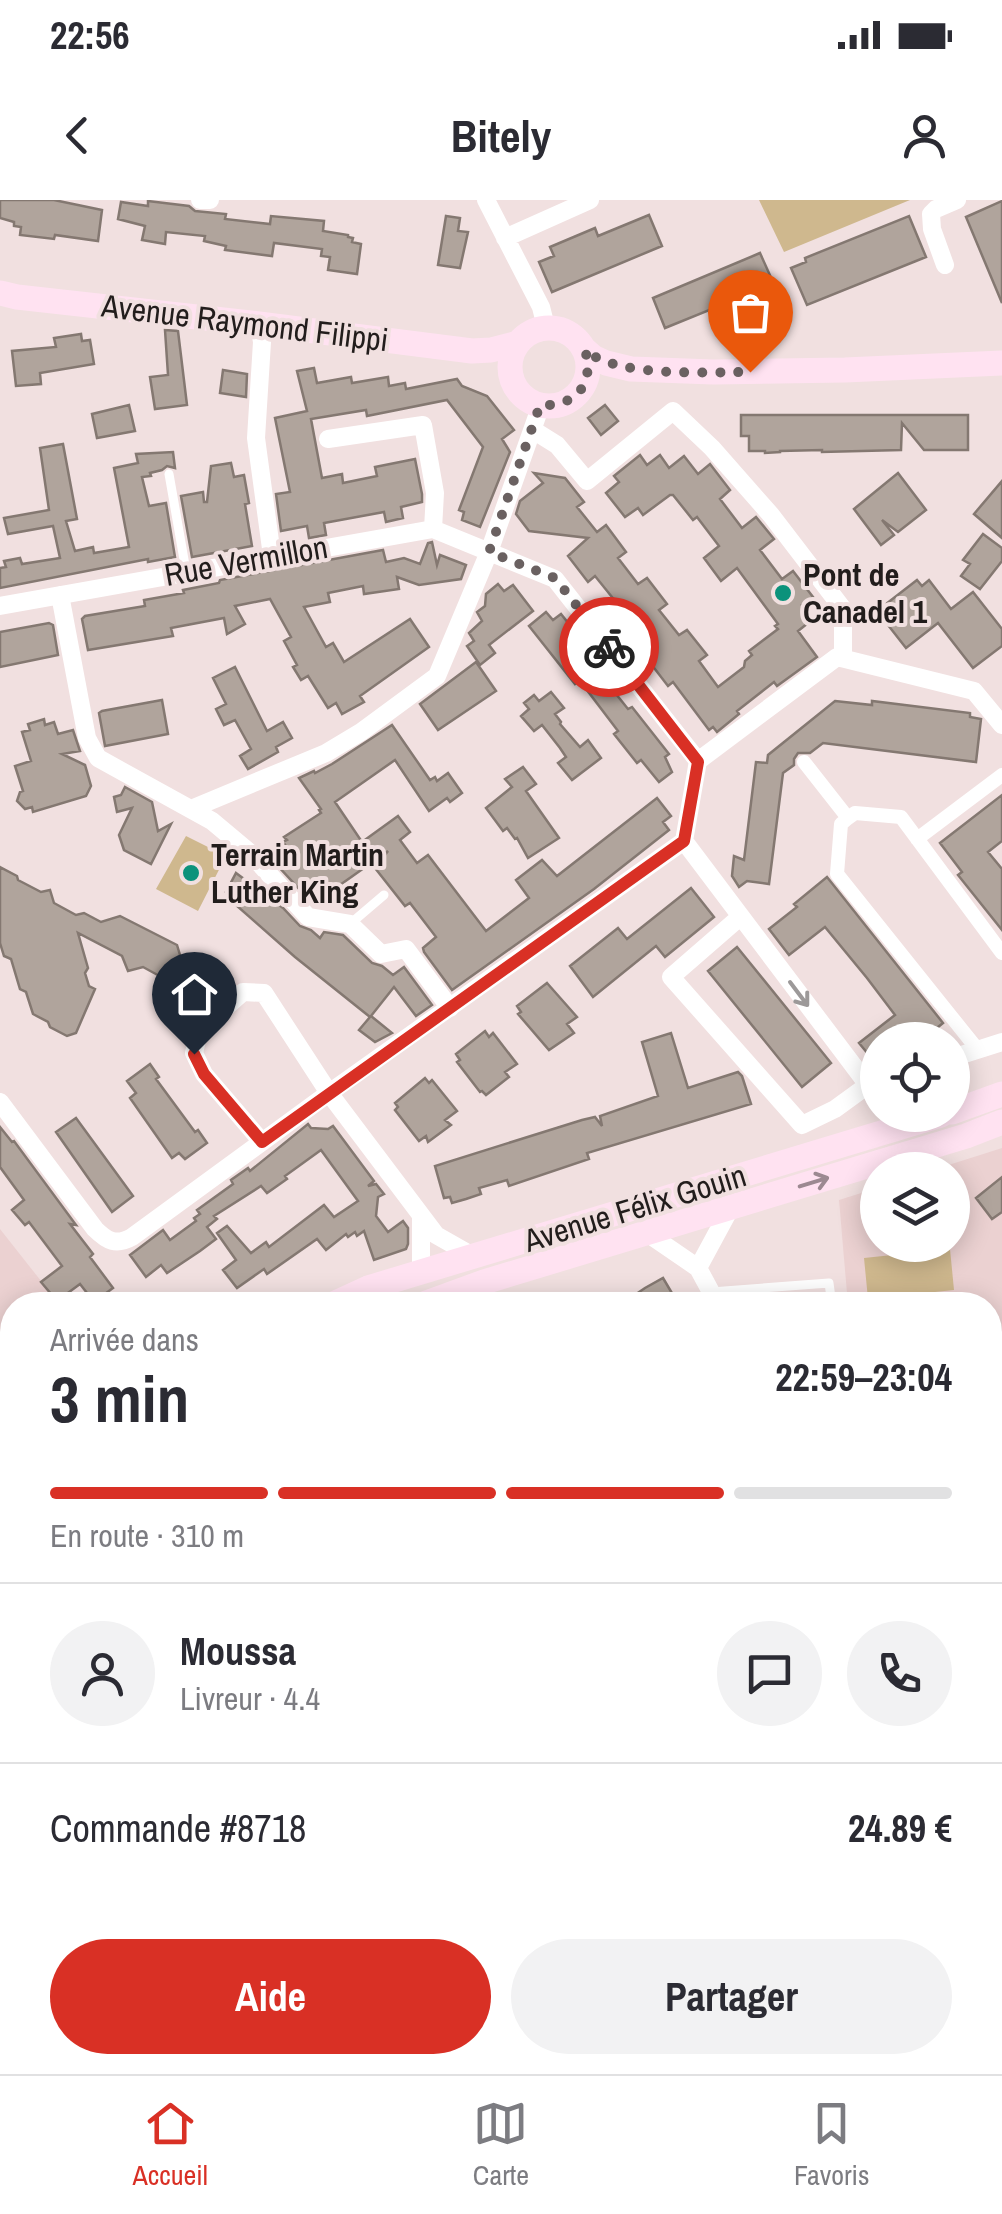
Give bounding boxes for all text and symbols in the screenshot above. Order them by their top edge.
text: 22:56 [50,10,130,61]
text: Bitely [451,105,551,166]
icon: back [50,108,105,163]
icon: person [897,108,952,163]
pin [708,270,793,373]
street label: Avenue Raymond Filippi [98,283,391,361]
icon: bag [723,285,778,340]
street label: Rue Vermillon [161,525,331,596]
place label: Pont de Canadel 1 [803,553,927,633]
marker: Pont de Canadel 1 [772,582,794,604]
courier [559,597,659,697]
icon: bike [582,620,637,675]
place label: Terrain Martin Luther King [211,833,384,913]
marker: Terrain Martin Luther King [180,862,202,884]
pin [152,952,237,1055]
icon: home [167,967,222,1022]
one-way arrow [789,980,810,1007]
map controls [860,1022,970,1262]
button: locate [860,1022,970,1132]
button: layers [860,1152,970,1262]
street label: Avenue Félix Gouin [518,1153,751,1262]
one-way arrow [798,1172,830,1190]
text: Arrivée dans [50,1318,199,1361]
text: 22:59–23:04 [775,1352,952,1403]
text: 3 min [50,1355,189,1442]
text: En route · 310 m [50,1514,244,1557]
button: person [50,1621,155,1726]
button: chat [717,1621,822,1726]
button: phone [847,1621,952,1726]
text: Moussa [180,1626,296,1677]
text: Livreur · 4.4 [180,1677,320,1720]
text: Commande #8718 [50,1803,306,1854]
text: 24.89 € [848,1803,952,1854]
button: Aide [50,1939,491,2054]
button: Partager [511,1939,952,2054]
tab: Accueil [133,2096,208,2194]
tab: Carte [473,2096,529,2194]
tab: Favoris [794,2096,869,2194]

